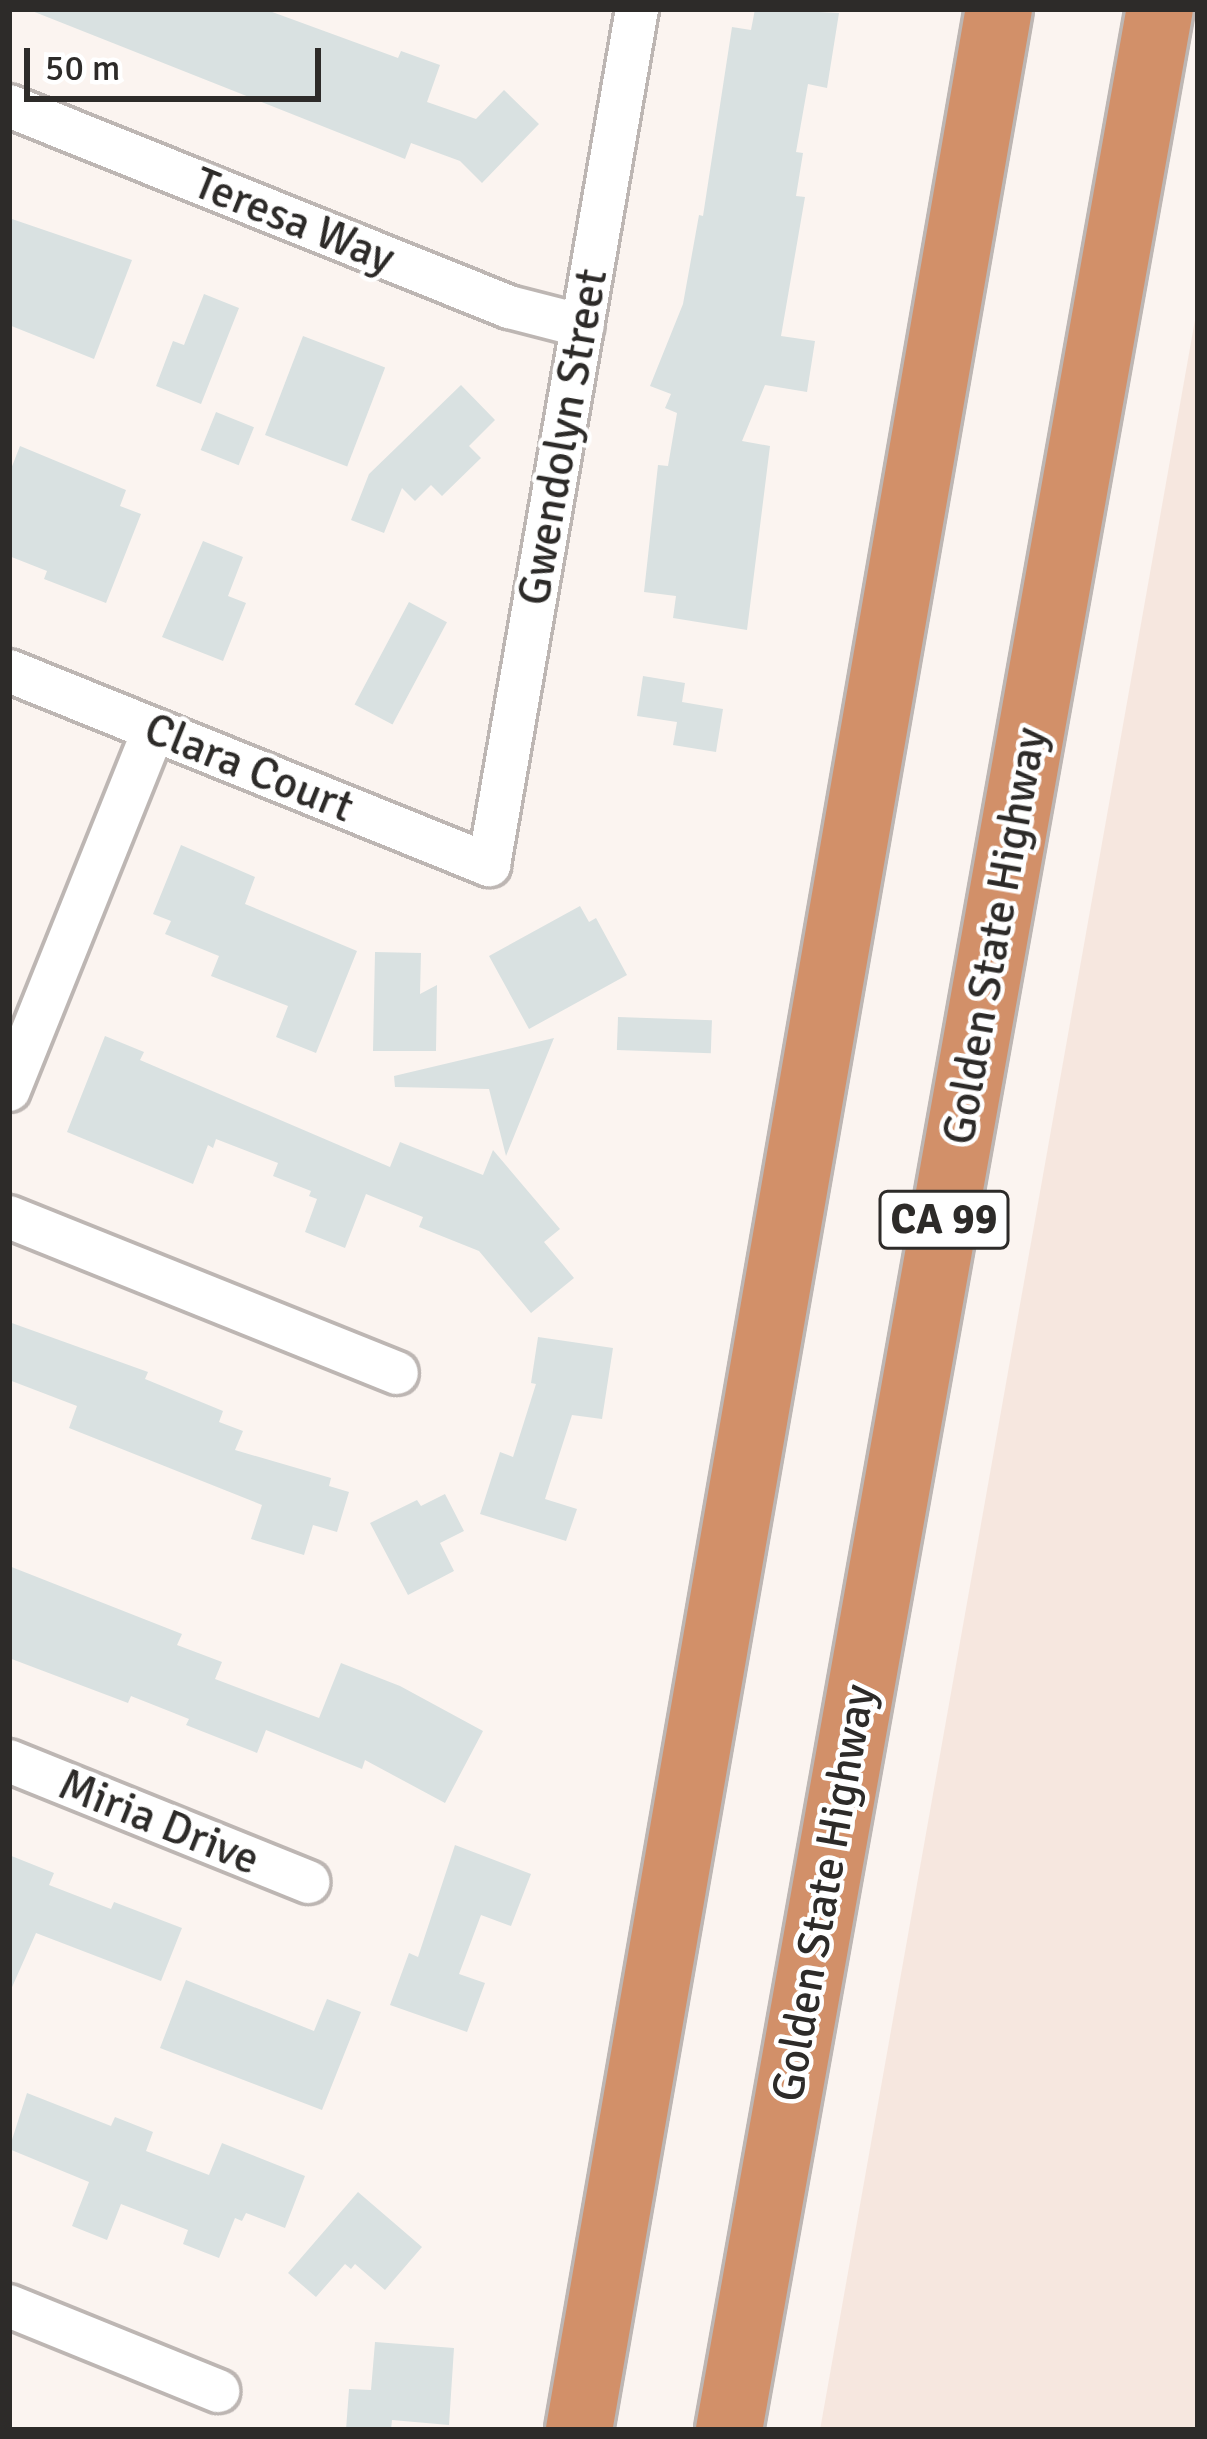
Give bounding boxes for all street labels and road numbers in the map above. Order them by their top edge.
street label: Teresa Way [186,156,402,286]
street label: Gwendolyn Street [507,265,619,609]
street label: Clara Court [137,702,361,834]
street label: Golden State Highway [932,723,1058,1149]
road number: CA 99 [878,1184,1010,1256]
street label: Golden State Highway [761,1680,887,2106]
street label: Miria Drive [51,1757,267,1887]

